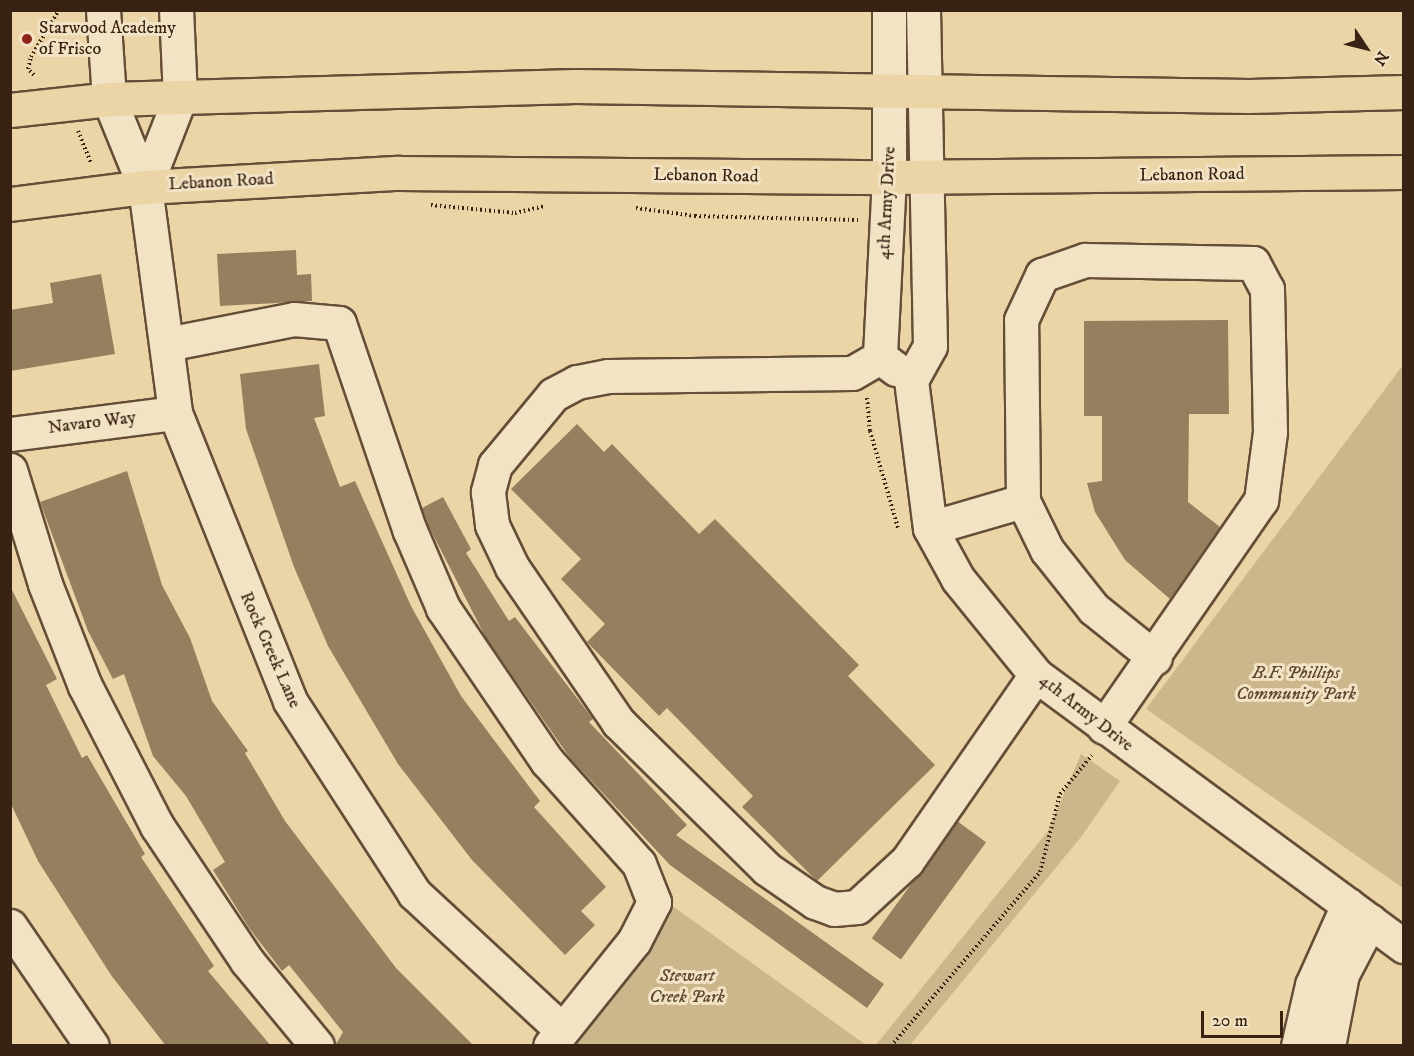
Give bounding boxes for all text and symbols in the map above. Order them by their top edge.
place label: Starwood Academy of Frisco [39,18,176,60]
north arrow [1336,18,1396,78]
marker: Starwood Academy of Frisco [20,32,34,46]
text: N [1369,47,1393,69]
street label: 4th Army Drive [873,146,901,260]
street label: Lebanon Road [1139,163,1245,187]
street label: Lebanon Road [653,164,759,188]
street label: Lebanon Road [168,168,274,196]
street label: Navaro Way [47,407,137,439]
street label: Rock Creek Lane [235,589,305,711]
park label: B.F. Phillips Community Park [1236,663,1356,706]
street label: 4th Army Drive [1035,670,1137,756]
park label: Stewart Creek Park [649,966,725,1008]
scale bar [1204,999,1286,1037]
text: 20 m [1212,1010,1248,1032]

